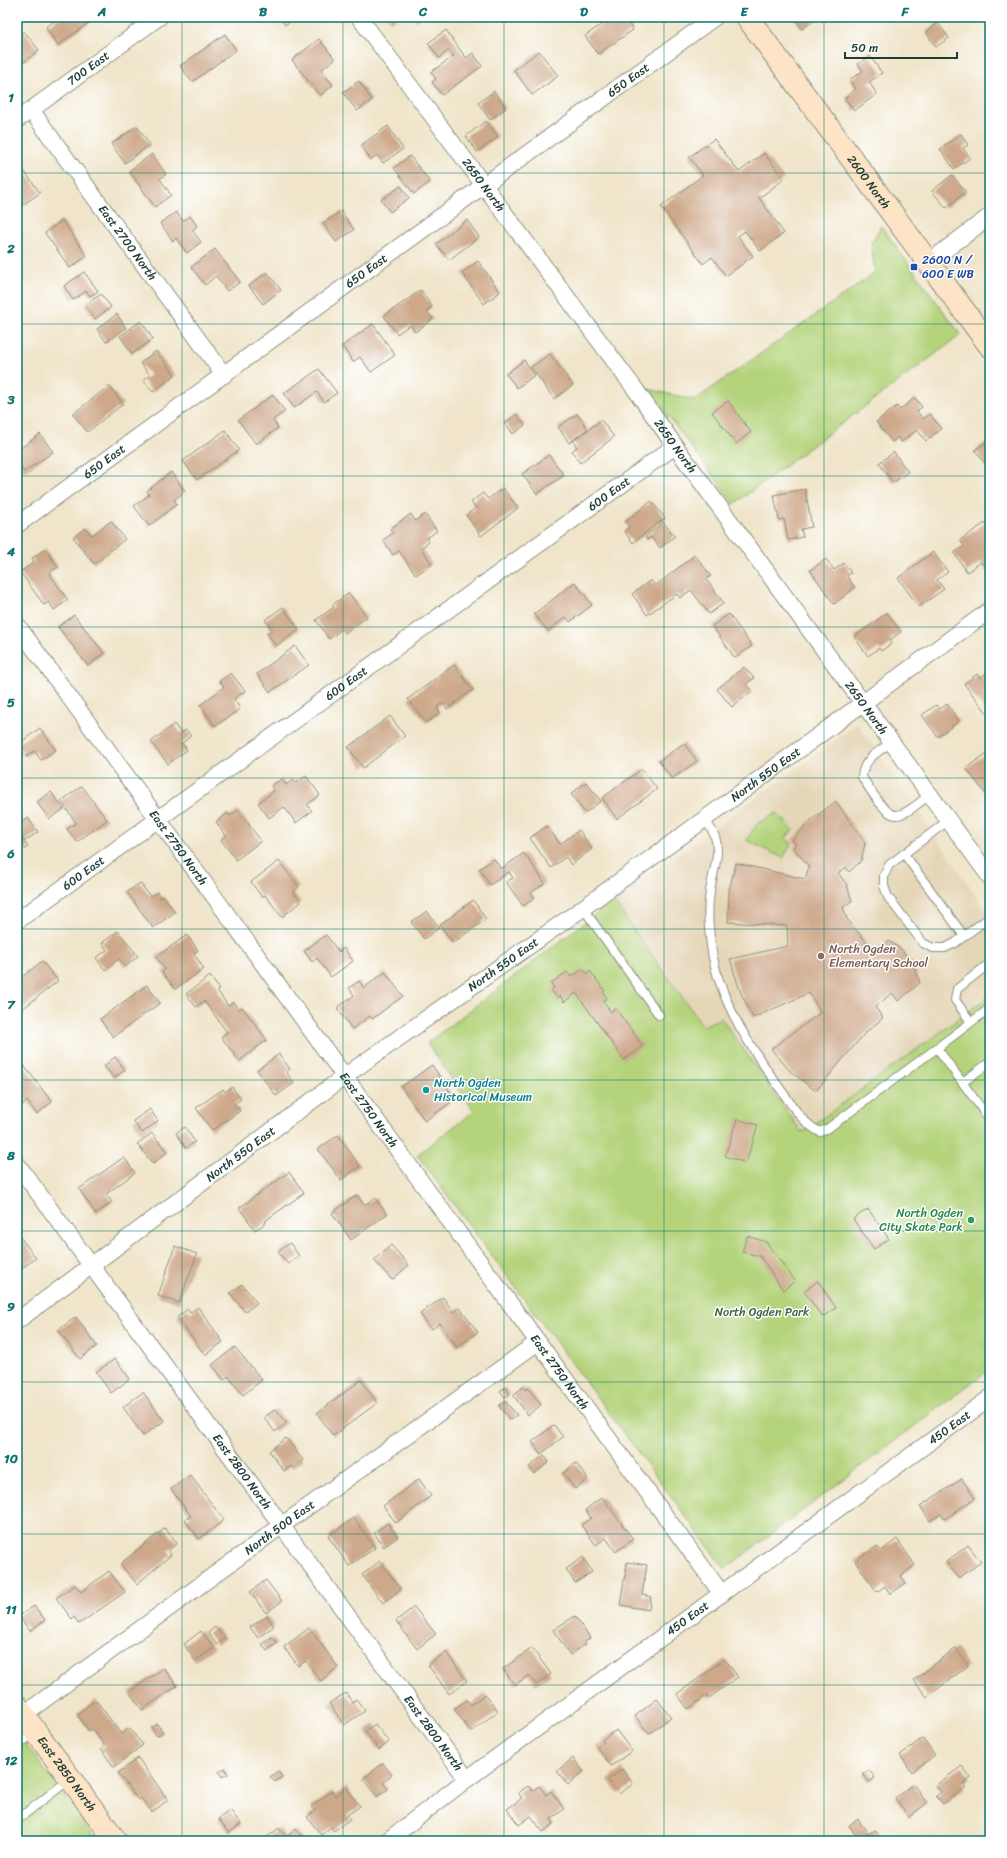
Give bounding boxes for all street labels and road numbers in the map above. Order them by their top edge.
street label: 700 East [62,45,114,92]
street label: 650 East [602,57,654,103]
street label: 2600 North [841,150,896,214]
street label: 2650 North [456,153,511,217]
street label: East 2700 North [92,200,163,285]
street label: 650 East [340,248,392,294]
street label: 2650 North [648,414,702,478]
street label: 650 East [78,438,130,485]
street label: 600 East [583,471,635,517]
street label: 600 East [320,660,372,707]
street label: 2650 North [839,676,894,740]
street label: North 550 East [726,741,806,808]
street label: East 2750 North [143,805,213,890]
street label: 600 East [57,850,110,896]
street label: North 550 East [463,931,543,997]
street label: East 2750 North [334,1067,404,1152]
street label: North 550 East [201,1120,280,1188]
street label: East 2750 North [524,1329,595,1414]
street label: 450 East [923,1404,976,1451]
street label: East 2800 North [207,1429,277,1514]
street label: North 500 East [239,1494,320,1561]
street label: 450 East [661,1595,714,1642]
street label: East 2800 North [398,1690,469,1776]
street label: East 2850 North [31,1731,102,1816]

